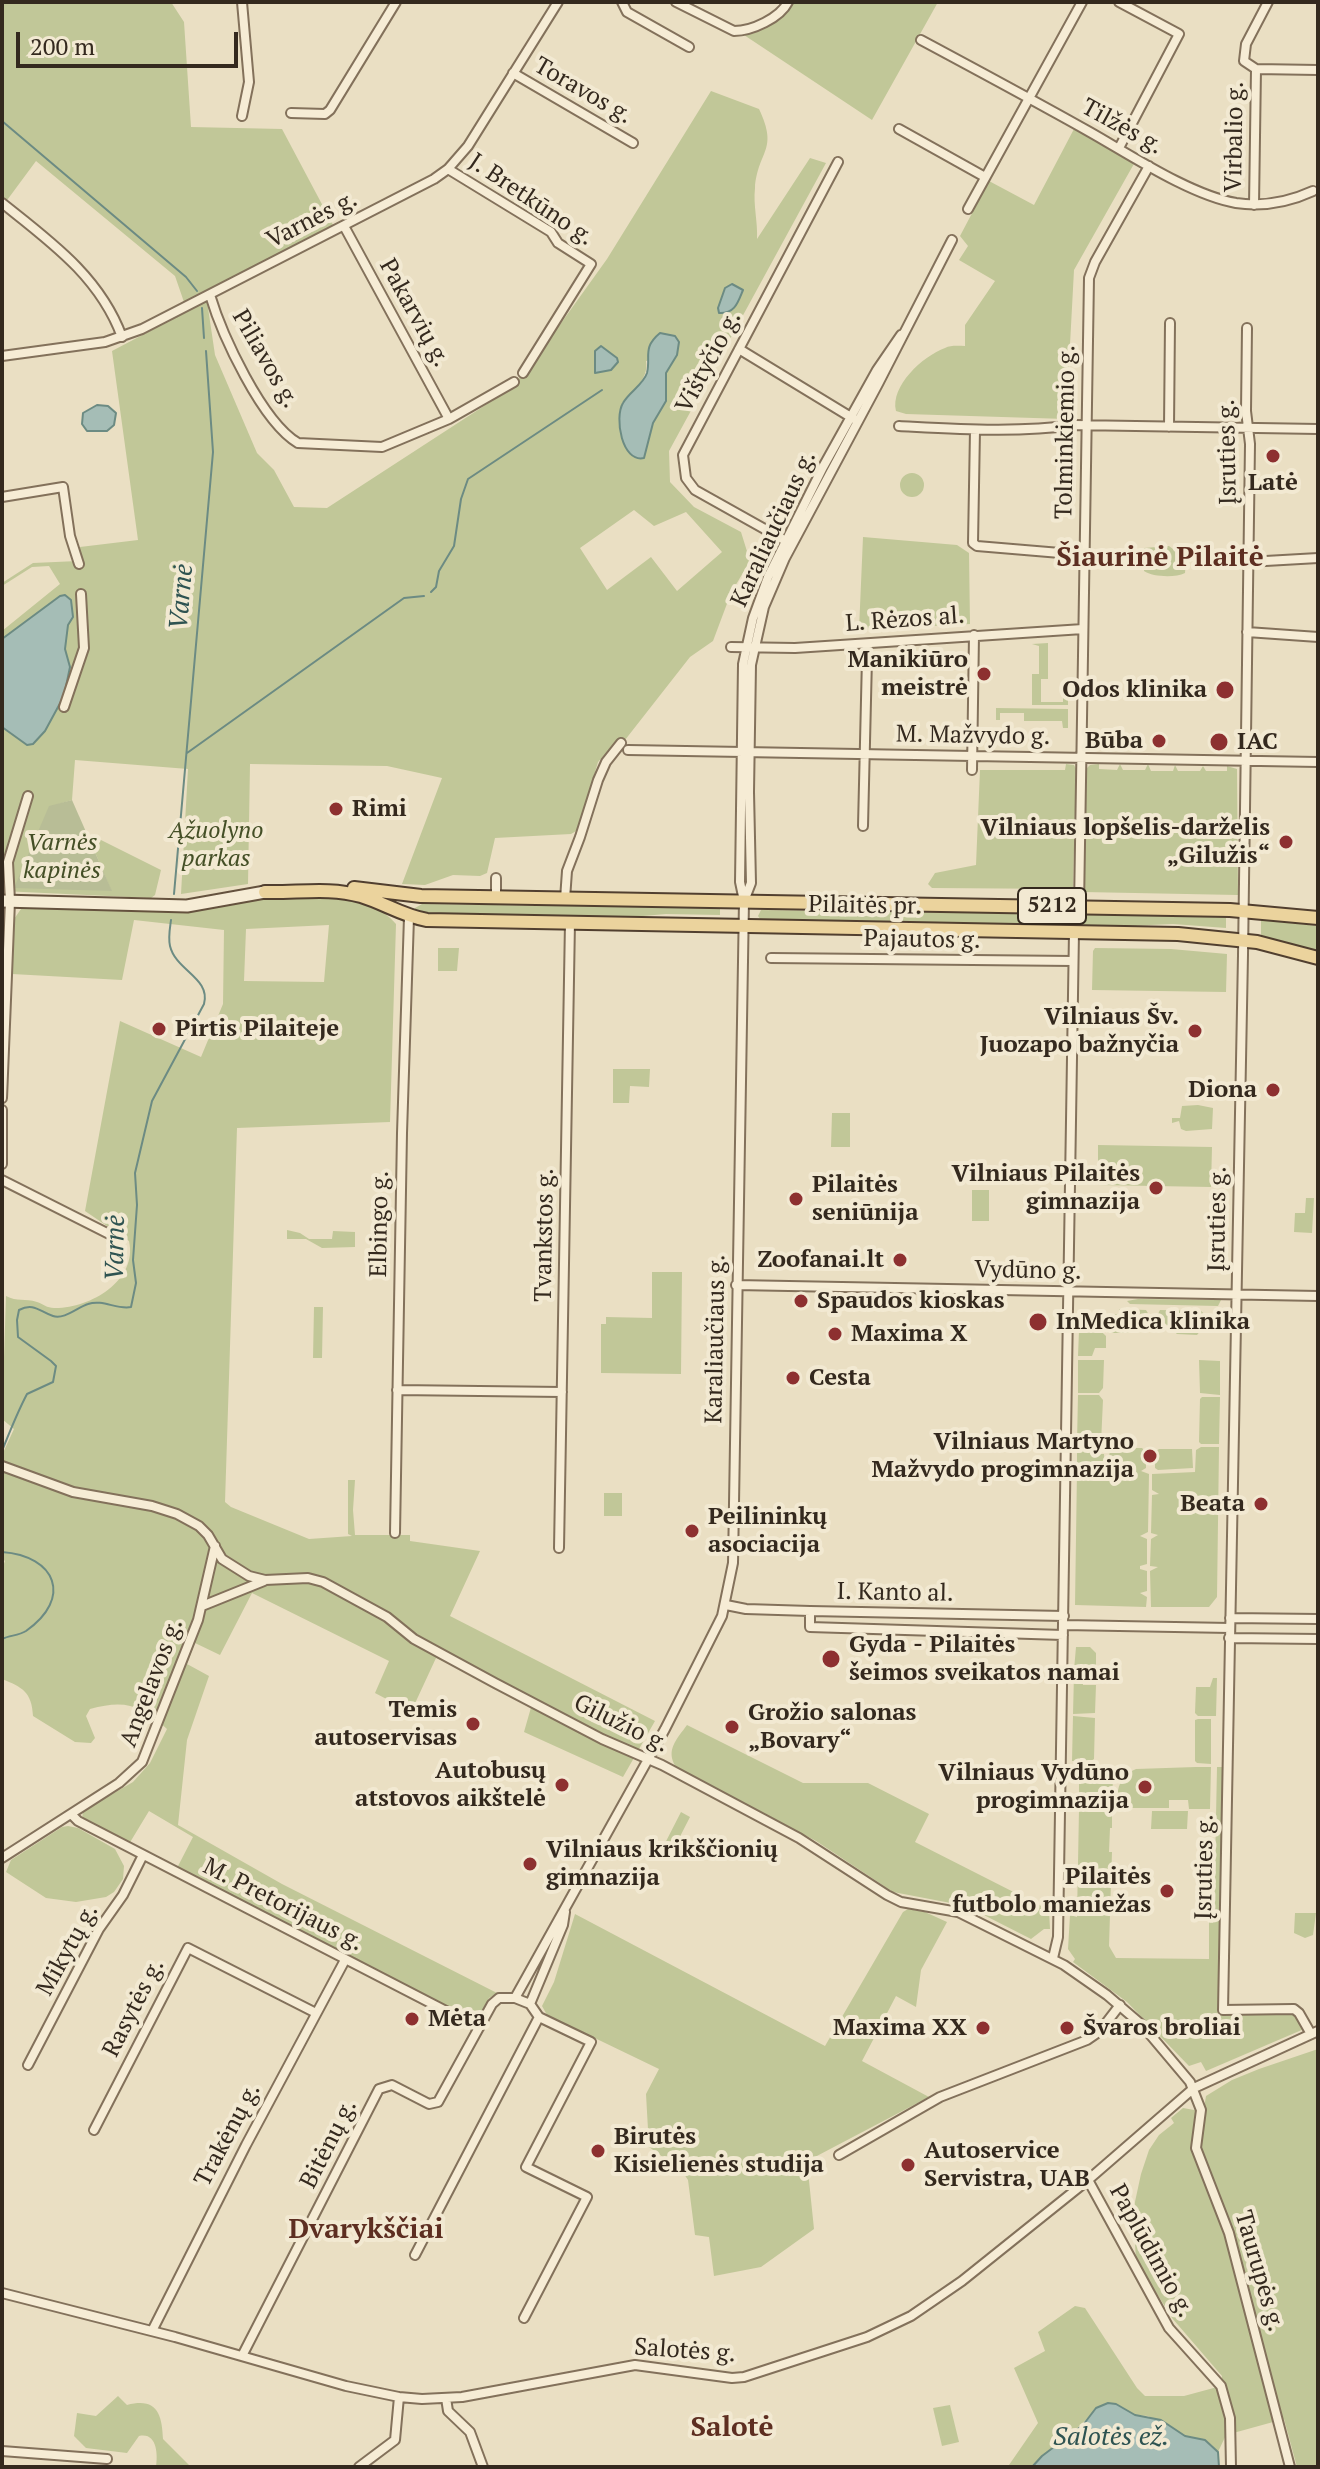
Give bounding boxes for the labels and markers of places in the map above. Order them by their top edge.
marker: Latė [1264,447,1282,465]
place label: Latė [1248,469,1298,497]
place label: Manikiūro meistrė [847,646,968,702]
marker: Manikiūro meistrė [975,665,993,683]
place label: Odos klinika [1062,676,1207,704]
marker: Odos klinika [1214,679,1236,701]
place label: Būba [1085,727,1143,755]
place label: IAC [1237,728,1278,756]
marker: IAC [1208,731,1230,753]
marker: Būba [1150,732,1168,750]
place label: Rimi [352,795,407,823]
marker: Rimi [327,800,345,818]
place label: Vilniaus lopšelis-darželis „Gilužis“ [981,814,1270,870]
marker: Vilniaus lopšelis-darželis „Gilužis“ [1277,833,1295,851]
place label: Vilniaus Šv. Juozapo bažnyčia [980,1003,1179,1059]
place label: Pirtis Pilaiteje [175,1015,339,1043]
marker: Pirtis Pilaiteje [150,1020,168,1038]
marker: Vilniaus Šv. Juozapo bažnyčia [1186,1022,1204,1040]
place label: Diona [1188,1076,1257,1104]
marker: Diona [1264,1081,1282,1099]
place label: Vilniaus Pilaitės gimnazija [951,1160,1140,1216]
place label: Pilaitės seniūnija [812,1171,919,1227]
marker: Vilniaus Pilaitės gimnazija [1147,1179,1165,1197]
marker: Pilaitės seniūnija [787,1190,805,1208]
place label: Zoofanai.lt [757,1246,884,1274]
marker: Zoofanai.lt [891,1251,909,1269]
place label: Spaudos kioskas [817,1287,1005,1315]
marker: Spaudos kioskas [792,1292,810,1310]
place label: InMedica klinika [1056,1308,1250,1336]
marker: InMedica klinika [1027,1311,1049,1333]
place label: Maxima X [851,1320,968,1348]
marker: Maxima X [826,1325,844,1343]
place label: Cesta [809,1364,871,1392]
marker: Cesta [784,1369,802,1387]
place label: Vilniaus Martyno Mažvydo progimnazija [872,1428,1134,1484]
marker: Vilniaus Martyno Mažvydo progimnazija [1141,1447,1159,1465]
place label: Beata [1180,1490,1245,1518]
marker: Beata [1252,1495,1270,1513]
place label: Peilininkų asociacija [708,1503,827,1559]
marker: Peilininkų asociacija [683,1522,701,1540]
place label: Gyda - Pilaitės šeimos sveikatos namai [849,1631,1120,1687]
marker: Gyda - Pilaitės šeimos sveikatos namai [820,1648,842,1670]
place label: Temis autoservisas [315,1696,457,1752]
place label: Grožio salonas „Bovary“ [748,1699,916,1755]
marker: Temis autoservisas [464,1715,482,1733]
marker: Grožio salonas „Bovary“ [723,1718,741,1736]
place label: Autobusų atstovos aikštelė [355,1757,546,1813]
place label: Vilniaus Vydūno progimnazija [938,1759,1129,1815]
marker: Autobusų atstovos aikštelė [553,1776,571,1794]
marker: Vilniaus Vydūno progimnazija [1136,1778,1154,1796]
place label: Vilniaus krikščionių gimnazija [546,1836,778,1892]
marker: Vilniaus krikščionių gimnazija [521,1855,539,1873]
place label: Pilaitės futbolo maniežas [952,1863,1151,1919]
marker: Pilaitės futbolo maniežas [1158,1882,1176,1900]
place label: Mėta [428,2005,486,2033]
marker: Mėta [403,2010,421,2028]
place label: Maxima XX [833,2014,967,2042]
place label: Švaros broliai [1083,2014,1241,2042]
marker: Maxima XX [974,2019,992,2037]
marker: Švaros broliai [1058,2019,1076,2037]
place label: Birutės Kisielienės studija [614,2123,824,2179]
place label: Autoservice Servistra, UAB [924,2137,1090,2193]
marker: Birutės Kisielienės studija [589,2142,607,2160]
marker: Autoservice Servistra, UAB [899,2156,917,2174]

